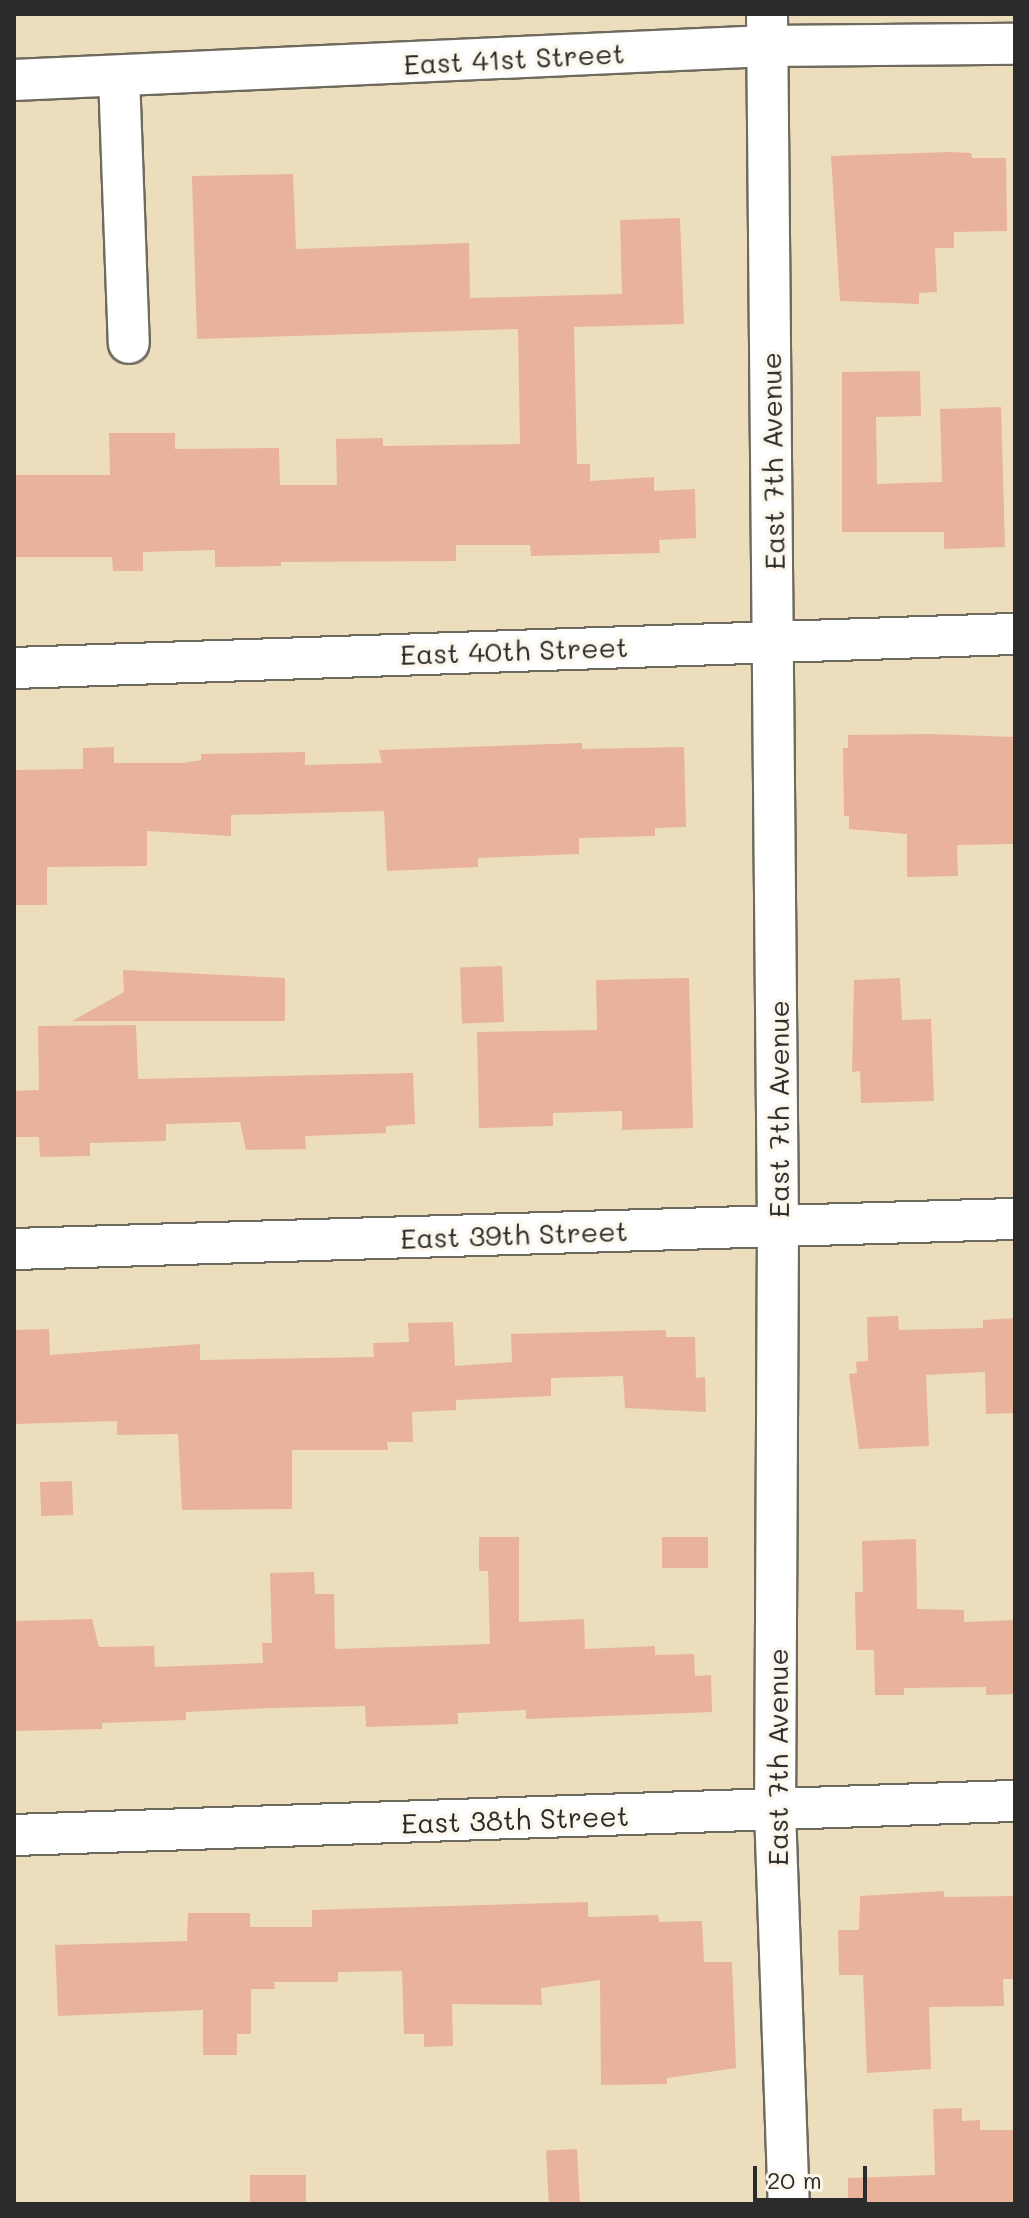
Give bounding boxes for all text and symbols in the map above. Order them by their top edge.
street label: East 41st Street [403,35,625,81]
street label: East 7th Avenue [753,352,791,570]
street label: East 40th Street [399,629,629,671]
street label: East 7th Avenue [761,1000,795,1218]
street label: East 39th Street [400,1213,628,1255]
street label: East 7th Avenue [760,1648,794,1866]
street label: East 38th Street [401,1798,629,1840]
scale bar [757,2150,871,2200]
text: 20 m [767,2164,822,2195]

